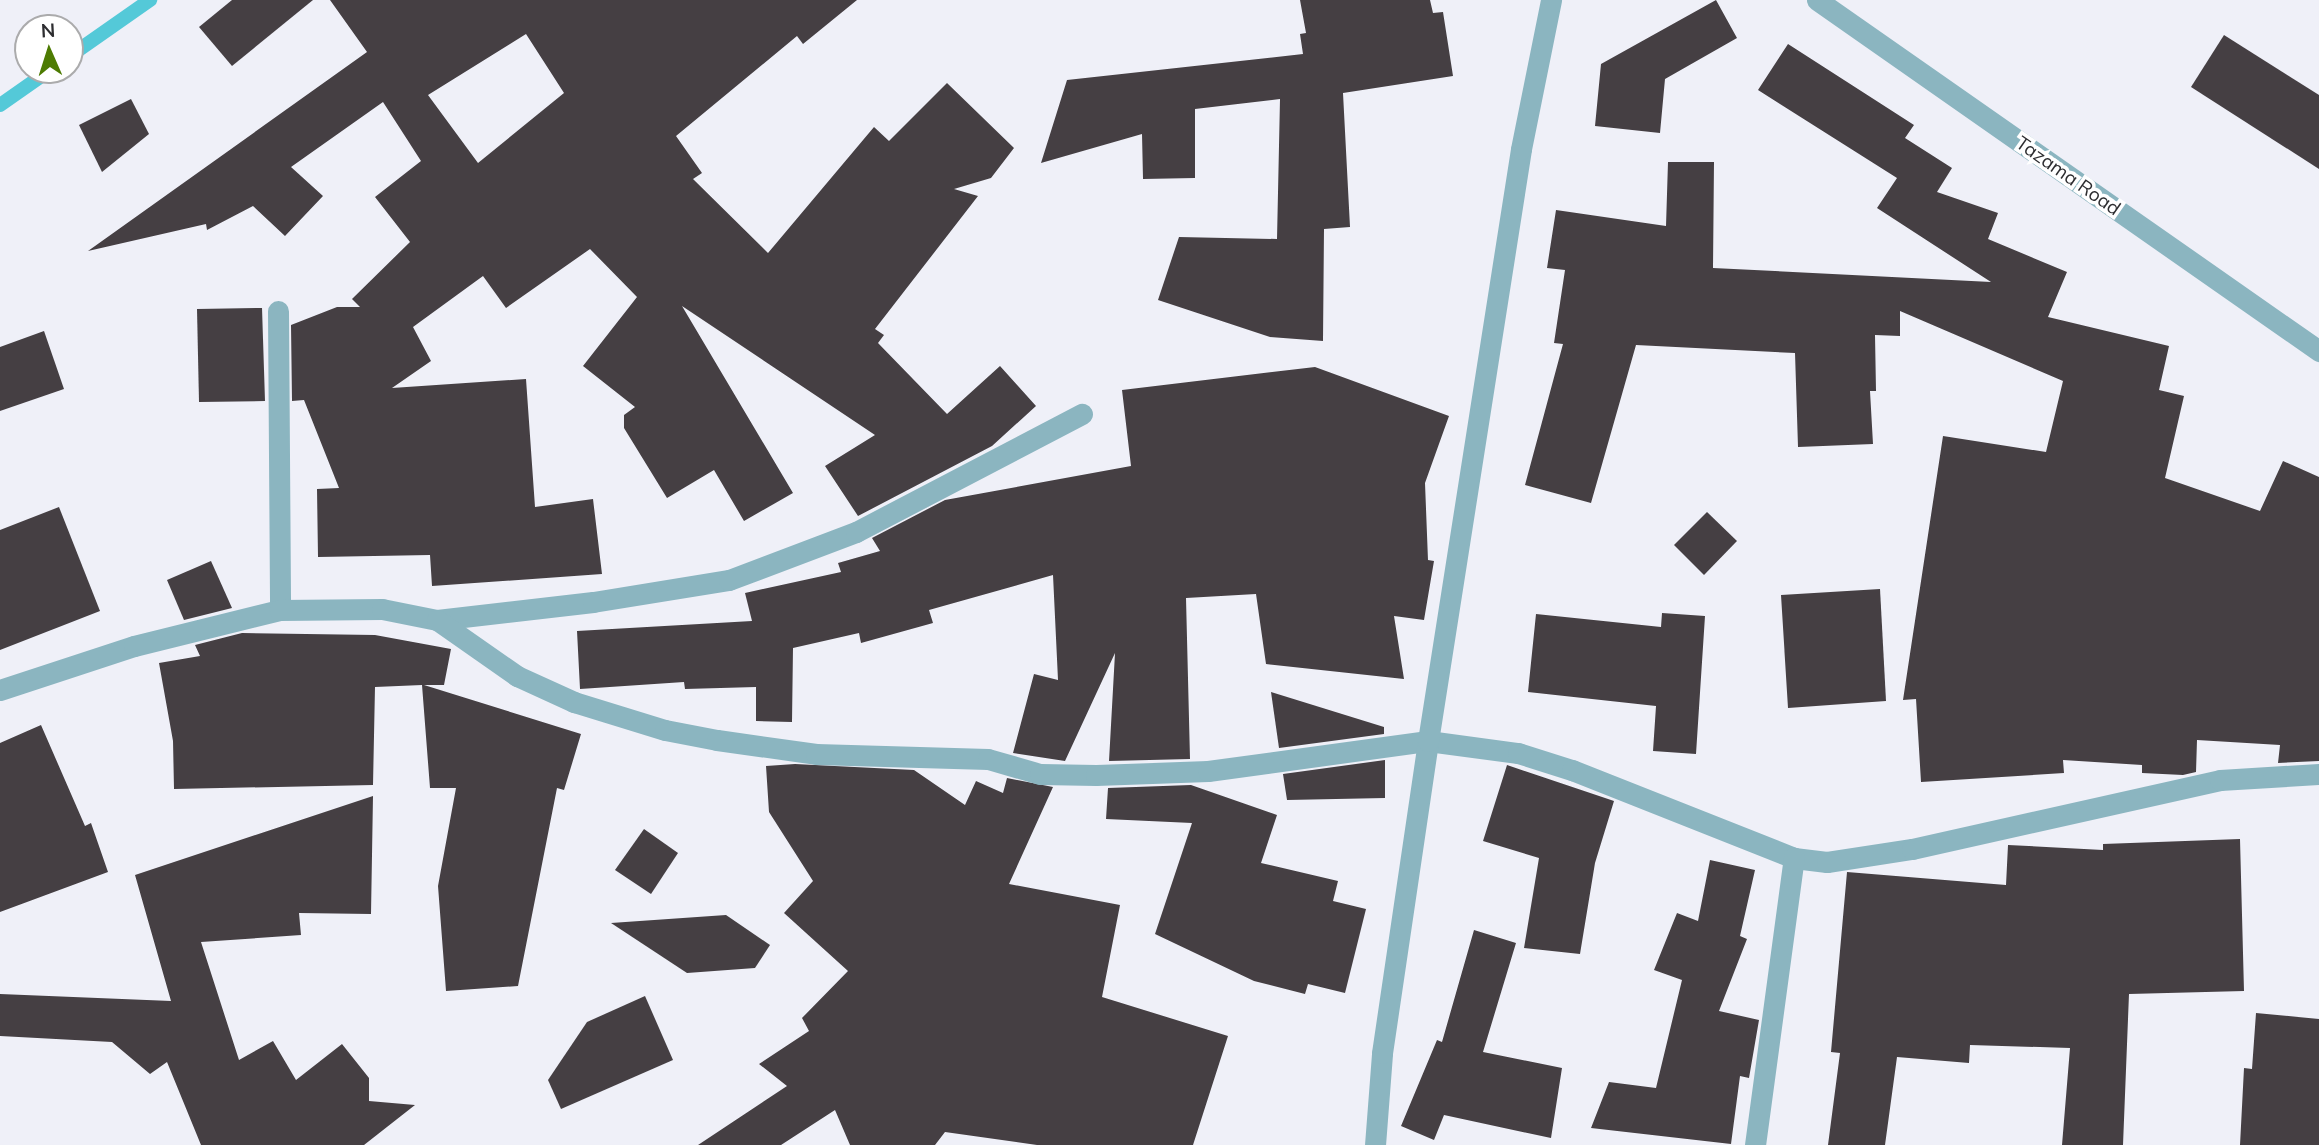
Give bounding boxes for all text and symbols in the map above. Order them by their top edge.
north arrow [14,14,84,84]
text: N [40,18,56,42]
street label: Tazama Road [2011,132,2125,220]

